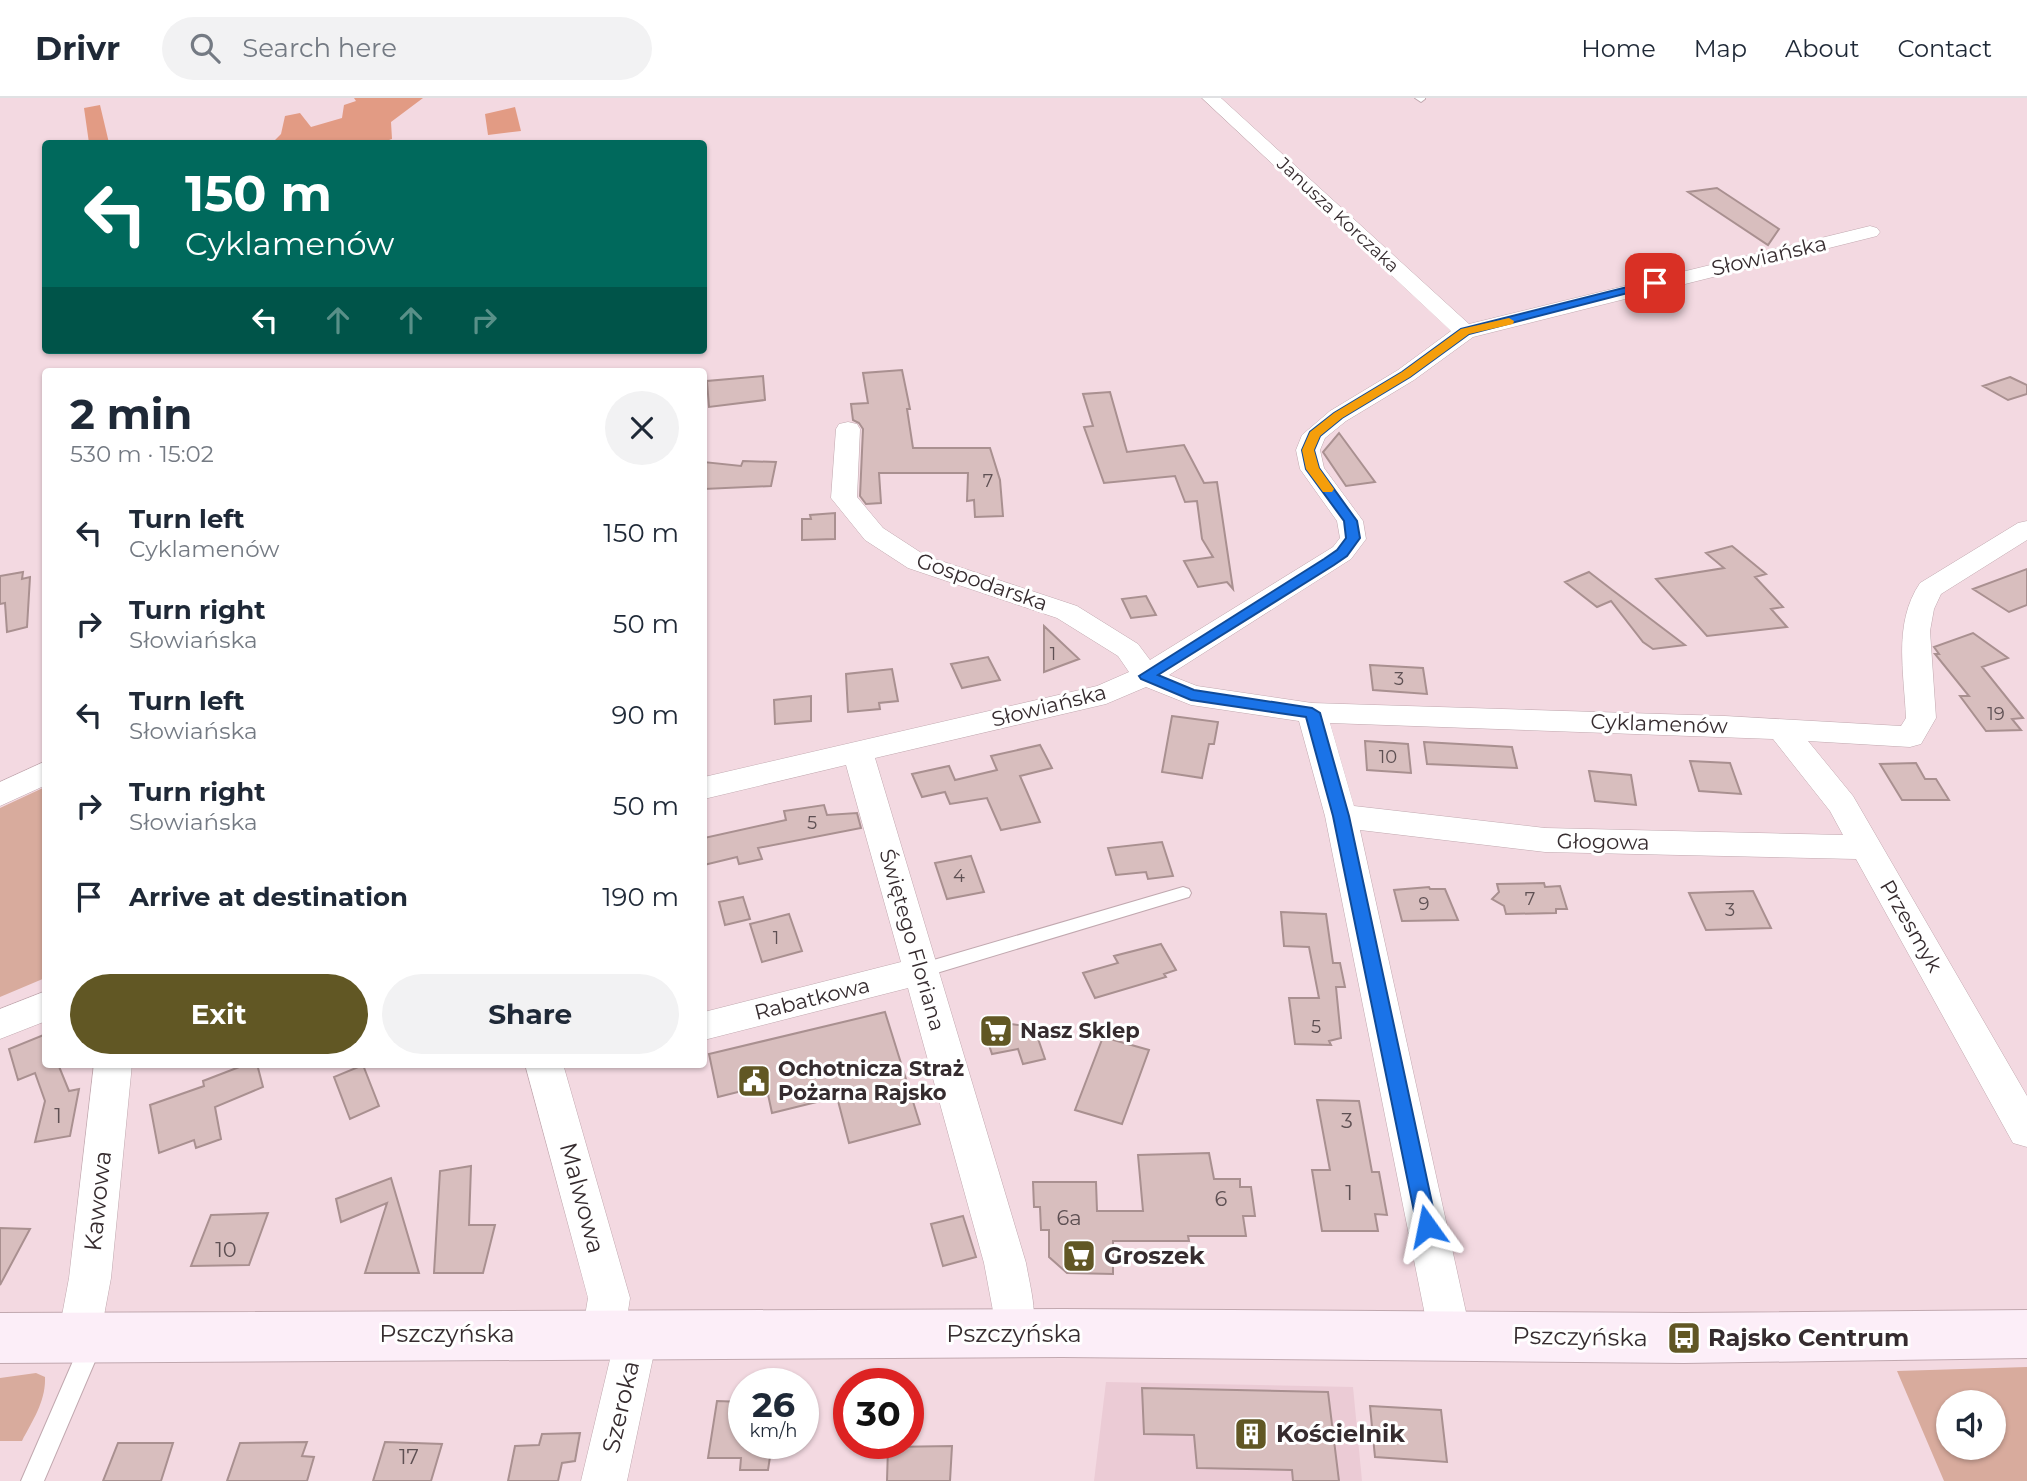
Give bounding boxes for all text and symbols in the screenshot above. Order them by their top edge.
search box [162,17,652,80]
text: Drivr [35,28,120,68]
icon: search [186,29,224,67]
text: Search here [242,32,397,64]
text: Home [1581,34,1656,63]
text: Map [1694,34,1747,63]
text: About [1785,34,1859,63]
text: Contact [1897,34,1992,63]
street label: Janusza Korczaka [1272,152,1404,277]
text: 150 m [185,164,332,223]
icon: left [70,168,161,259]
text: Cyklamenów [185,224,394,263]
street label: Słowiańska [1709,230,1829,281]
pin [1625,253,1685,313]
icon: arrive [1636,264,1674,302]
icon: left [246,301,284,339]
icon: ahead [319,301,357,339]
icon: ahead [392,301,430,339]
icon: right [465,301,503,339]
text: 2 min [70,388,192,440]
button: close [605,391,679,465]
text: 530 m · 15:02 [70,440,214,468]
house number: 7 [983,470,993,492]
text: Turn left [129,503,245,535]
icon: left [70,514,108,552]
text: 150 m [603,517,679,549]
text: Cyklamenów [129,535,279,563]
street label: Gospodarska [913,547,1051,616]
text: Turn right [129,594,265,626]
icon: right [70,605,108,643]
text: 50 m [613,608,679,640]
text: Słowiańska [129,626,257,654]
house number: 1 [1050,643,1056,665]
house number: 3 [1394,668,1404,690]
street label: Słowiańska [989,679,1109,732]
text: Turn left [129,685,245,717]
icon: left [70,696,108,734]
text: 90 m [612,699,679,731]
house number: 19 [1987,703,2005,725]
street label: Cyklamenów [1590,709,1729,738]
text: Słowiańska [129,717,257,745]
house number: 10 [1379,746,1397,768]
text: Turn right [129,776,265,808]
icon: right [70,787,108,825]
text: 50 m [613,790,679,822]
text: Słowiańska [129,808,257,836]
house number: 5 [807,812,817,834]
street label: Głogowa [1556,828,1650,855]
street label: Świętego Floriana [875,846,950,1034]
house number: 4 [953,865,965,887]
street label: Przesmyk [1875,875,1948,977]
icon: arrive [70,878,108,916]
text: Arrive at destination [129,881,408,913]
text: 190 m [602,881,679,913]
house number: 7 [1525,888,1535,910]
house number: 9 [1419,893,1430,915]
house number: 3 [1725,899,1735,921]
house number: 1 [773,927,779,949]
street label: Rabatkowa [752,972,872,1025]
button: Exit [70,974,368,1054]
button: Share [382,974,679,1054]
supermarket icon: Nasz Sklep [977,1012,1015,1050]
house number: 5 [1311,1016,1321,1038]
place label: Nasz Sklep [1020,1018,1140,1043]
place label: Ochotnicza Straż Pożarna Rajsko [778,1056,964,1105]
public building icon: Ochotnicza Straż Pożarna Rajsko [735,1062,773,1100]
house number: 1 [54,1103,62,1128]
house number: 3 [1341,1108,1353,1133]
street label: Malwowa [554,1139,611,1257]
street label: Kawowa [78,1149,117,1253]
house number: 1 [1345,1180,1353,1205]
house number: 6 [1215,1186,1228,1211]
position arrow [1390,1189,1464,1263]
house number: 6a [1056,1205,1082,1230]
house number: 10 [215,1237,237,1262]
supermarket icon: Groszek [1060,1237,1098,1275]
place label: Groszek [1104,1241,1205,1270]
street label: Pszczyńska [379,1319,515,1348]
street label: Pszczyńska [946,1319,1082,1348]
bus stop icon: Rajsko Centrum [1665,1319,1703,1357]
street label: Pszczyńska [1512,1321,1648,1352]
place label: Rajsko Centrum [1708,1323,1909,1352]
street label: Szeroka [596,1358,645,1456]
speed limit sign: 30 [833,1368,924,1459]
text: 26 [752,1383,795,1426]
map controls [1936,1390,2006,1460]
button: sound [1936,1390,2006,1460]
building icon: Kościelnik [1232,1415,1270,1453]
place label: Kościelnik [1276,1419,1405,1448]
text: km/h [749,1420,798,1442]
house number: 17 [399,1444,419,1469]

